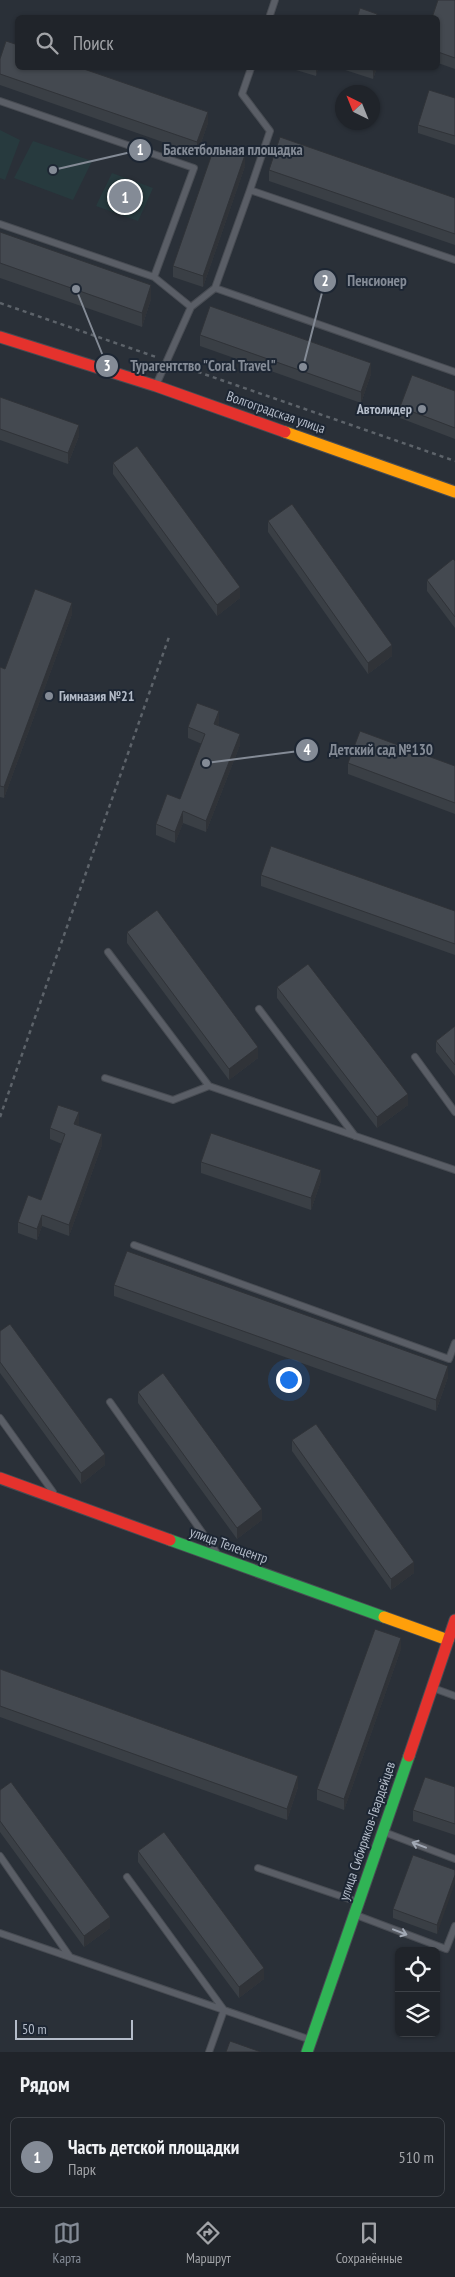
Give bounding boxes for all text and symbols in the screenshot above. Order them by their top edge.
search box [15,15,440,70]
icon: search [33,29,61,57]
text: Поиск [73,31,114,55]
north arrow [335,85,380,130]
callout: Баскетбольная площадка [128,135,312,165]
text: 1 [136,140,144,159]
text: Баскетбольная площадка [163,140,303,159]
pin: 1 [109,178,141,216]
callout: Пенсионер [313,266,417,296]
text: 2 [321,271,329,290]
text: Пенсионер [347,271,407,290]
callout: Турагентство "Coral Travel" [95,351,286,381]
text: 3 [103,356,111,375]
text: Турагентство "Coral Travel" [130,356,276,375]
street label: Волгоградская улица [224,387,328,437]
place label: Автолидер [356,400,412,418]
marker: Автолидер [416,403,428,415]
place label: Гимназия №21 [59,687,134,705]
marker: Гимназия №21 [43,690,55,702]
callout: Детский сад №130 [294,735,443,765]
text: 4 [303,740,311,759]
text: Детский сад №130 [329,740,433,759]
your location [276,1367,302,1393]
street label: улица Телецентр [187,1523,271,1567]
street label: улица Сибиряков-Гвардейцев [335,1759,399,1903]
one-way arrow [412,1840,427,1849]
one-way arrow [392,1928,407,1937]
map controls [395,1947,440,2037]
button: locate [395,1947,440,1992]
button: layers [395,1992,440,2037]
scale bar [15,2017,132,2040]
text: 50 m [22,2020,47,2038]
text: Рядом [20,2071,70,2098]
text: Часть детской площадки [68,2135,239,2159]
text: 1 [33,2147,41,2167]
text: 510 m [399,2147,434,2167]
text: Парк [68,2159,96,2179]
tab: Карта [53,2219,81,2267]
tab: Маршрут [186,2219,231,2267]
tab: Сохранённые [336,2219,402,2267]

